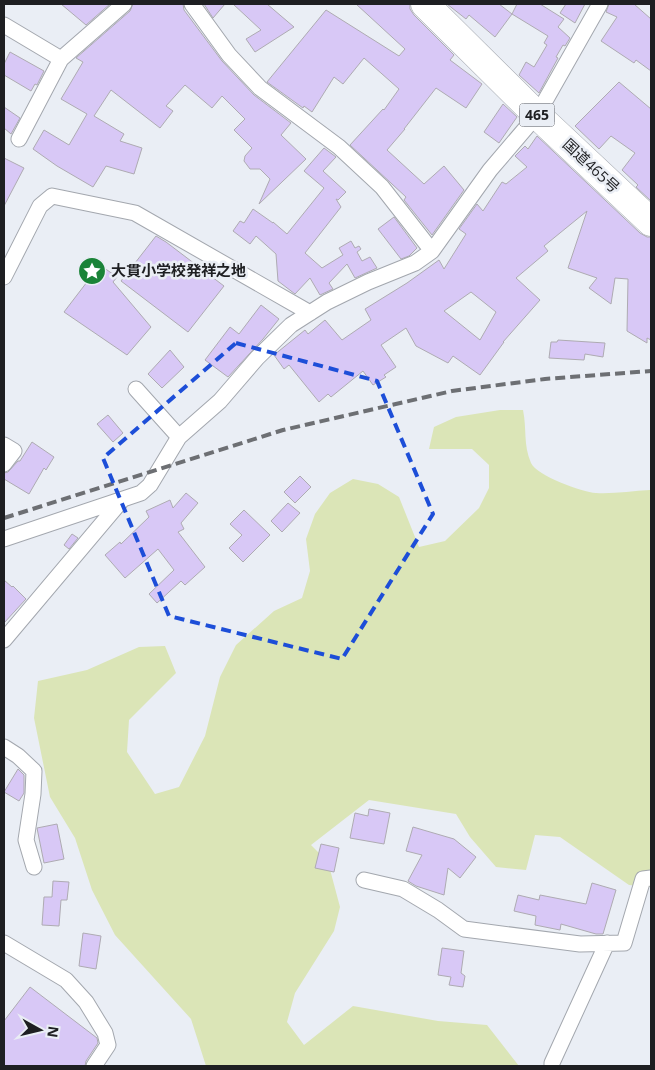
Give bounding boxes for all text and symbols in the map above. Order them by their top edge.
road number: 465 [520,104,554,126]
street label: 国道465号 [559,134,624,197]
place icon: 大貫小学校発祥之地 [77,256,107,286]
place label: 大貫小学校発祥之地 [111,260,246,280]
north arrow [15,1005,65,1055]
text: N [43,1025,64,1039]

